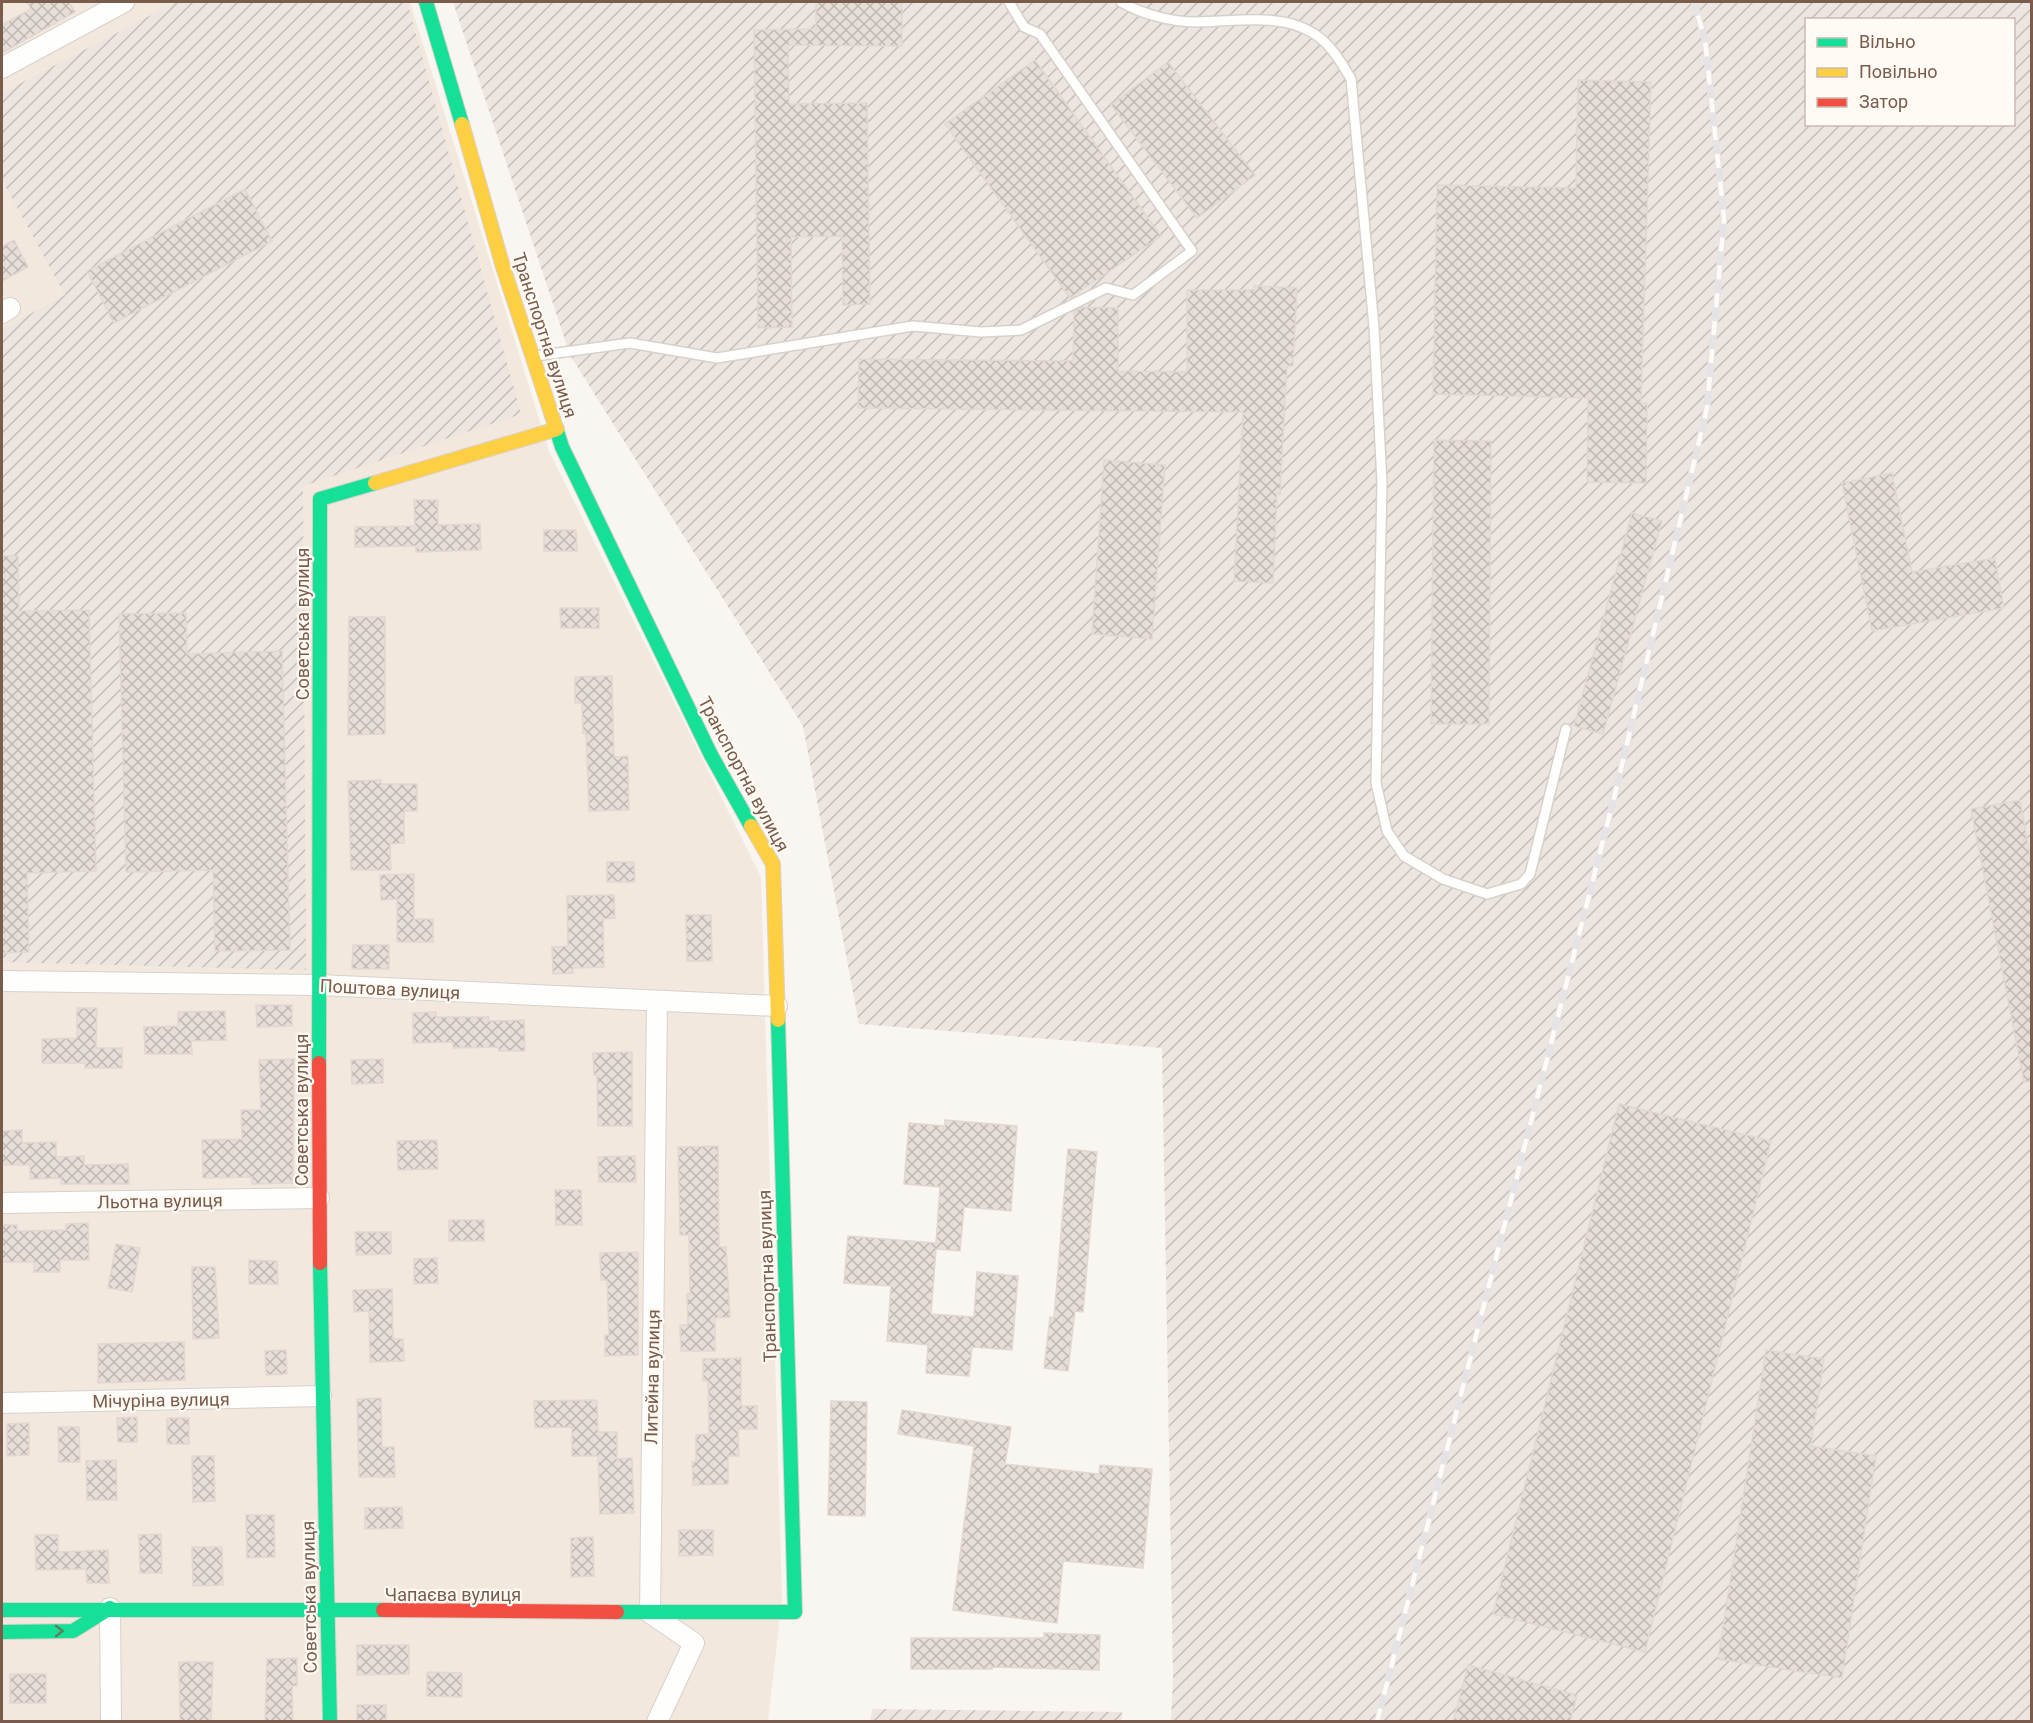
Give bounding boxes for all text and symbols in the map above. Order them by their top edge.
legend [1805,18,2015,126]
text: Вільно [1859,31,1915,52]
text: Повільно [1859,61,1938,82]
text: Затор [1859,91,1908,112]
street label: Транспортна вулиця [508,250,582,420]
street label: Советська вулиця [292,548,313,700]
street label: Транспортна вулиця [694,693,794,855]
street label: Поштова вулиця [319,975,461,1003]
street label: Советська вулиця [291,1034,312,1186]
street label: Льотна вулиця [97,1189,223,1213]
street label: Транспортна вулиця [753,1189,781,1363]
street label: Литейна вулиця [640,1309,664,1445]
street label: Мічуріна вулиця [92,1388,230,1412]
street label: Советська вулиця [297,1520,321,1674]
street label: Чапаєва вулиця [385,1584,521,1605]
one-way arrow [55,1625,64,1637]

